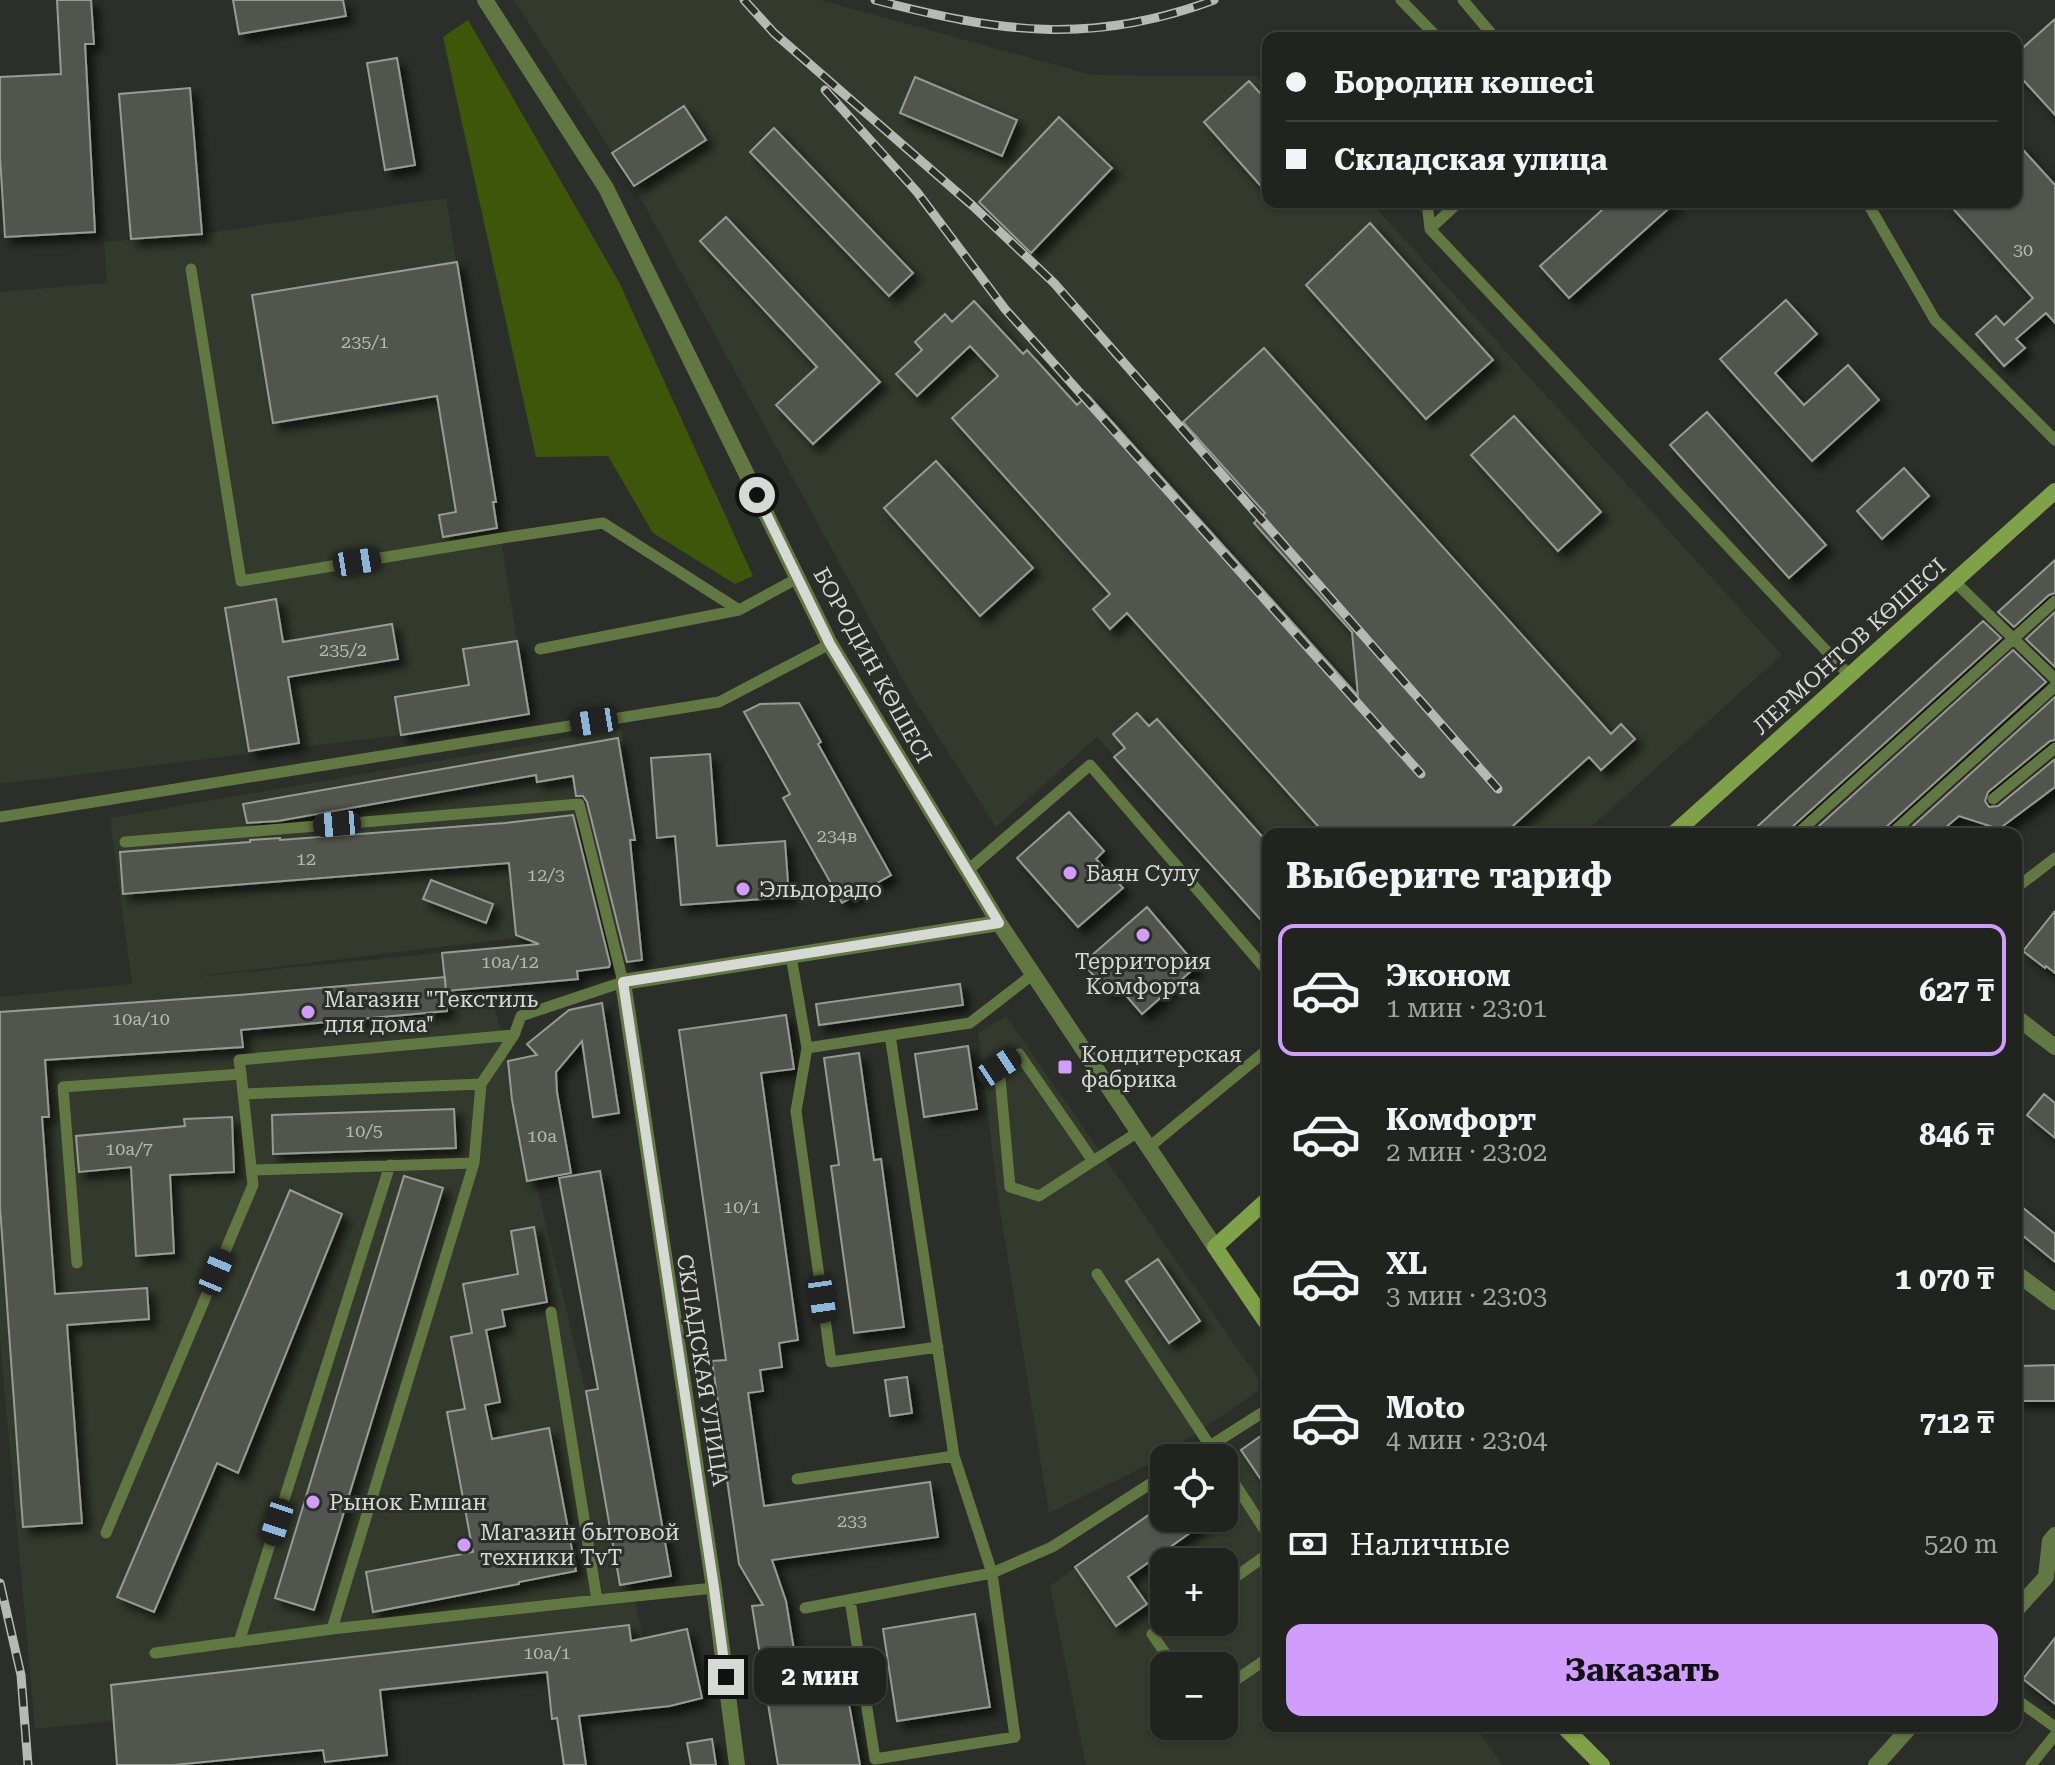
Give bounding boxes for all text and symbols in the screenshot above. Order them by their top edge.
text: Бородин көшесі [1334,65,1594,100]
text: Складская улица [1334,142,1608,177]
house number: 30 [2013,239,2033,260]
house number: 235/1 [341,331,389,352]
route start [739,477,775,513]
car [331,546,383,578]
street label: ЛЕРМОНТОВ КӨШЕСІ [1748,553,1951,739]
street label: БОРОДИН КӨШЕСІ [808,563,937,767]
house number: 235/2 [319,639,367,660]
car [568,706,620,738]
car [312,810,362,838]
house number: 234в [817,825,857,846]
house number: 12 [296,848,316,869]
text: Выберите тариф [1286,855,1612,897]
place label: Баян Сулу [1086,861,1200,886]
house number: 12/3 [527,864,565,885]
marker: Баян Сулу [1061,864,1079,882]
place label: Эльдорадо [759,877,882,902]
marker: Эльдорадо [734,880,752,898]
marker: Территория Комфорта [1134,926,1152,944]
place label: Территория Комфорта [1075,949,1211,999]
house number: 10а/12 [481,951,539,972]
icon: car [1290,954,1362,1026]
text: Эконом [1386,958,1511,993]
text: 627 ₸ [1919,973,1994,1008]
place label: Магазин "Текстиль для дома" [324,987,539,1037]
text: 1 мин · 23:01 [1386,993,1547,1023]
marker: Магазин "Текстиль для дома" [299,1003,317,1021]
house number: 10а/10 [112,1008,170,1029]
place label: Кондитерская фабрика [1081,1042,1242,1092]
car [972,1044,1026,1090]
marker: Кондитерская фабрика [1056,1058,1074,1076]
icon: car [1290,1098,1362,1170]
text: Комфорт [1386,1102,1536,1137]
text: 846 ₸ [1919,1117,1994,1152]
house number: 10/5 [345,1120,383,1141]
house number: 10а [527,1125,557,1146]
text: 2 мин · 23:02 [1386,1137,1547,1167]
house number: 10а/7 [105,1138,153,1159]
house number: 10/1 [723,1196,761,1217]
icon: car [1290,1242,1362,1314]
car [196,1245,236,1299]
text: XL [1386,1246,1427,1281]
street label: СКЛАДСКАЯ УЛИЦА [672,1252,733,1488]
text: 1 070 ₸ [1895,1261,1994,1296]
car [807,1274,837,1324]
text: 3 мин · 23:03 [1386,1281,1547,1311]
icon: car [1290,1386,1362,1458]
text: Moto [1386,1390,1465,1425]
text: 712 ₸ [1919,1405,1994,1440]
text: 4 мин · 23:04 [1386,1425,1547,1455]
map controls [1150,1444,1238,1740]
button: locate [1150,1444,1238,1532]
place label: Рынок Емшан [329,1490,487,1515]
marker: Рынок Емшан [304,1493,322,1511]
car [258,1495,296,1549]
house number: 233 [837,1510,867,1531]
place label: Магазин бытовой техники TvT [480,1520,680,1570]
icon: cash [1286,1522,1330,1566]
text: Наличные [1350,1527,1510,1562]
text: 520 m [1924,1529,1998,1559]
marker: Магазин бытовой техники TvT [455,1536,473,1554]
button: + [1150,1548,1238,1636]
button: Заказать [1286,1624,1998,1716]
house number: 10а/1 [523,1642,571,1663]
callout: 2 мин [754,1649,886,1705]
button: − [1150,1652,1238,1740]
route end [708,1659,744,1695]
text: 2 мин [781,1661,859,1691]

